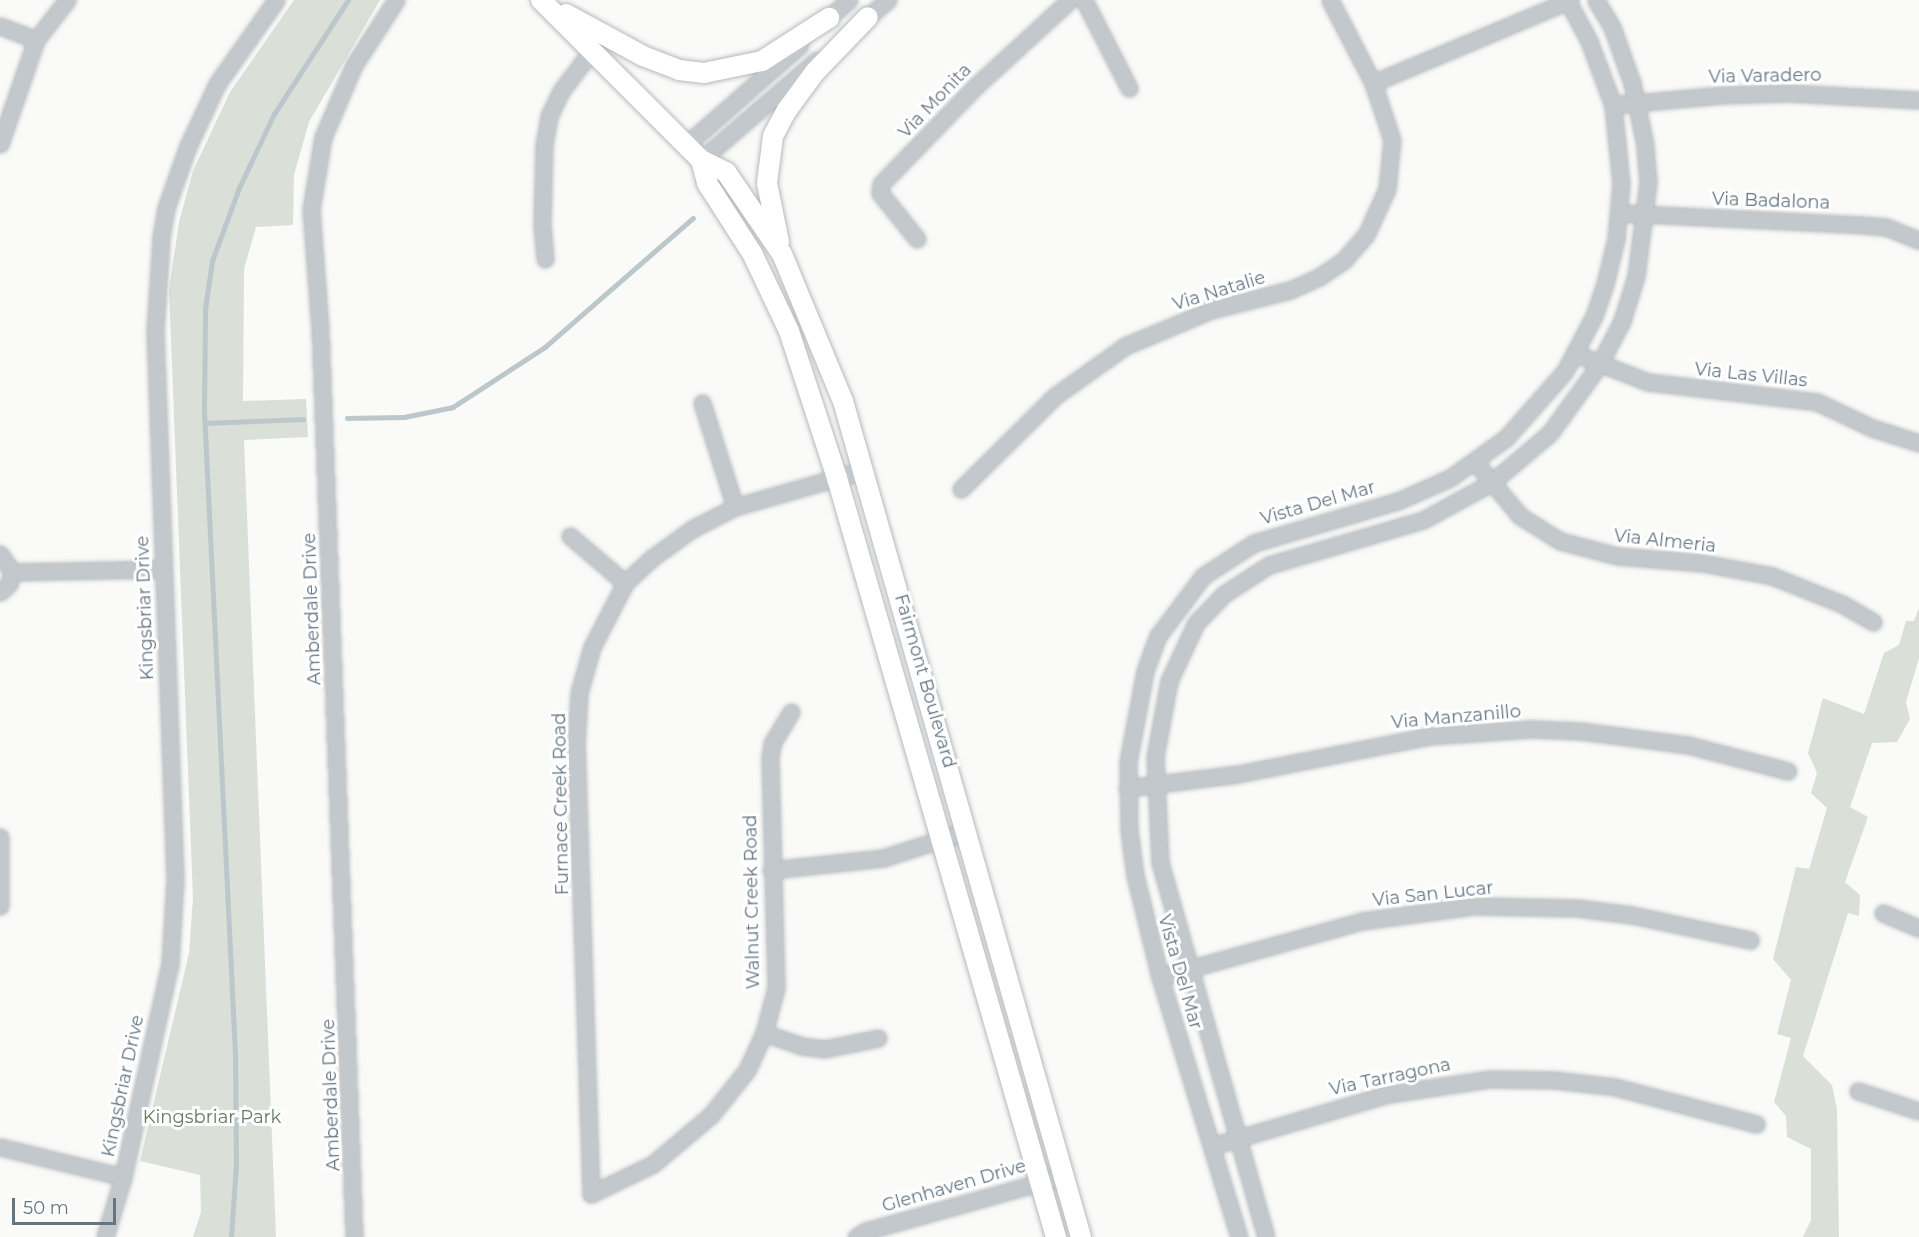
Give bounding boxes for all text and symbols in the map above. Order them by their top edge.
street label: Via Monita [894,59,976,143]
street label: Via Varadero [1708,64,1822,88]
street label: Via Badalona [1711,188,1831,214]
street label: Via Natalie [1170,267,1268,315]
street label: Via Las Villas [1694,358,1808,392]
street label: Vista Del Mar [1258,476,1378,530]
street label: Via Almeria [1613,525,1717,557]
street label: Amberdale Drive [299,532,325,686]
street label: Kingsbriar Drive [132,535,158,681]
street label: Fairmont Boulevard [890,592,960,770]
street label: Via Manzanillo [1390,701,1522,733]
street label: Furnace Creek Road [549,713,573,895]
street label: Walnut Creek Road [740,814,764,990]
street label: Via San Lucar [1371,877,1495,911]
street label: Vista Del Mar [1153,912,1207,1032]
street label: Kingsbriar Drive [97,1013,149,1159]
street label: Amberdale Drive [318,1018,344,1172]
street label: Via Tarragona [1327,1054,1453,1100]
park label: Kingsbriar Park [143,1106,281,1128]
street label: Glenhaven Drive [880,1155,1028,1217]
scale bar [15,1186,118,1224]
text: 50 m [23,1197,69,1219]

